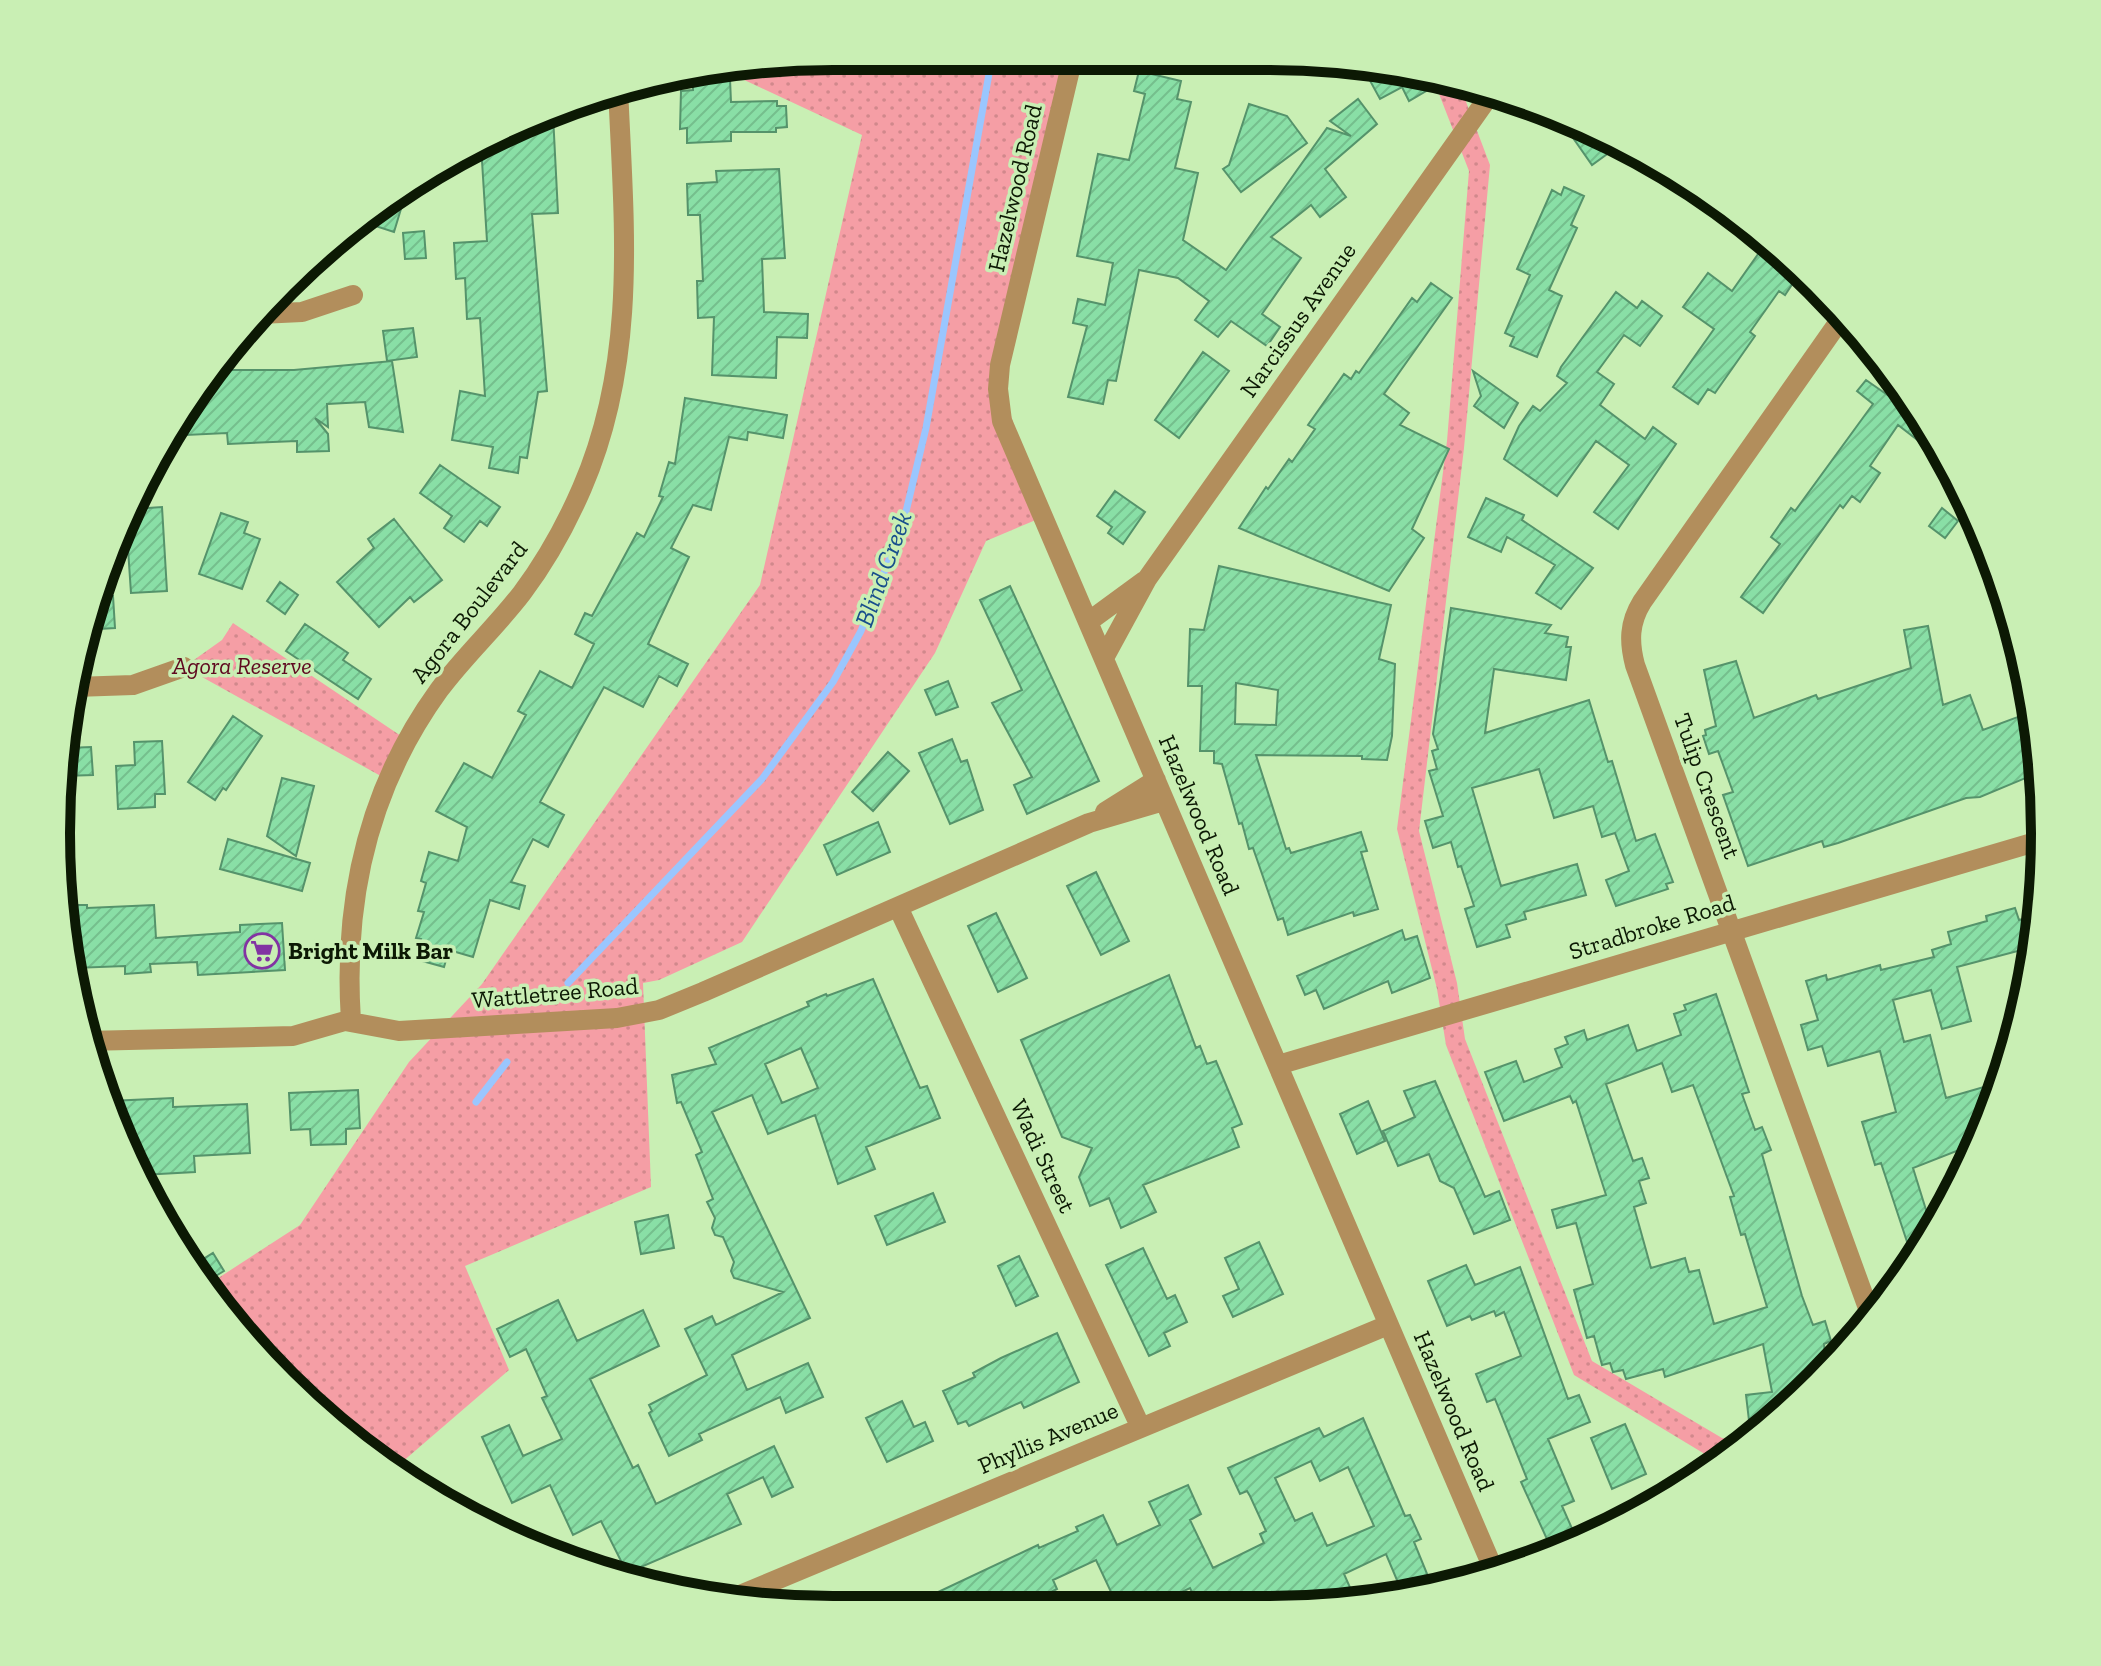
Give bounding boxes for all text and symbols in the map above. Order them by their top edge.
street label: Hazelwood Road [981,101,1048,274]
street label: Narcissus Avenue [1233,237,1362,403]
water label: Blind Creek [847,507,919,631]
street label: Agora Boulevard [404,535,533,689]
park label: Agora Reserve [171,651,312,680]
street label: Tulip Crescent [1668,709,1747,863]
street label: Hazelwood Road [1153,730,1246,899]
street label: Stradbroke Road [1565,887,1738,966]
supermarket icon: Bright Milk Bar [243,932,281,970]
place label: Bright Milk Bar [288,936,454,965]
street label: Wattletree Road [471,971,639,1014]
street label: Wadi Street [1005,1095,1082,1217]
street label: Hazelwood Road [1408,1326,1501,1495]
street label: Phyllis Avenue [973,1395,1122,1480]

